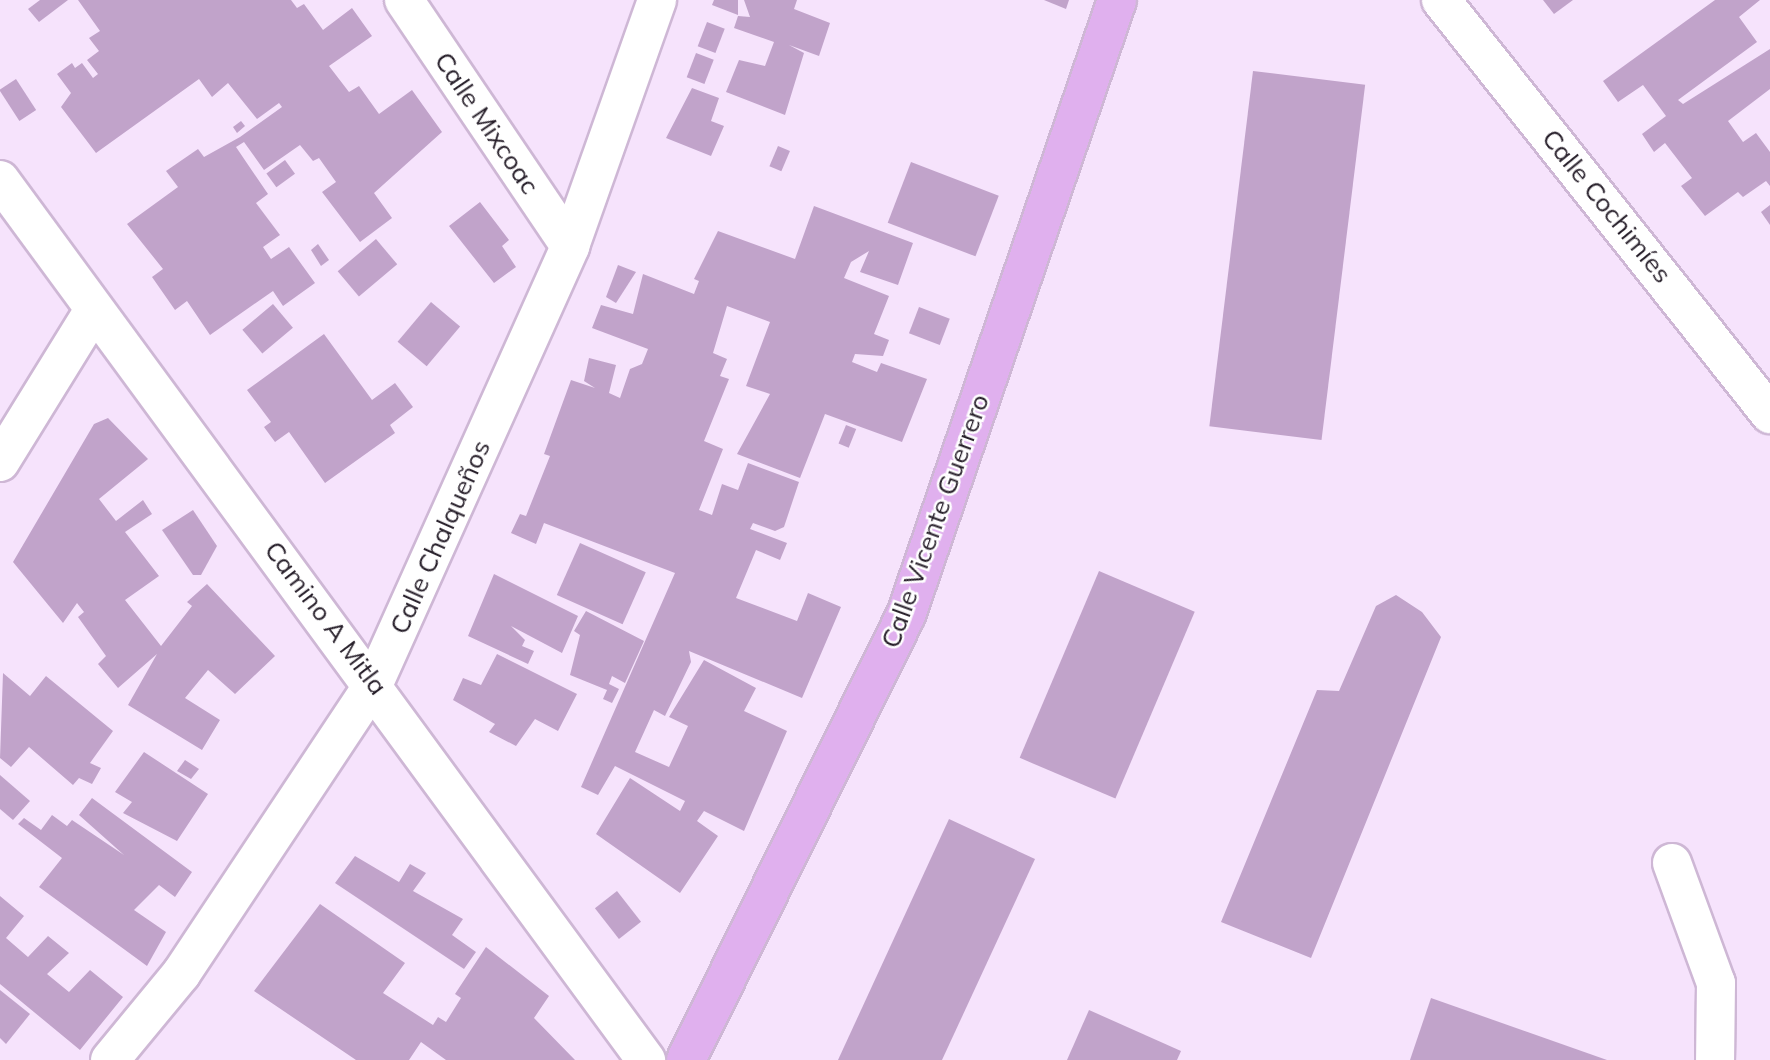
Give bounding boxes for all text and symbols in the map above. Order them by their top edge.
street label: Calle Mixcoac [428,46,546,200]
street label: Calle Cochimíes [1536,123,1678,289]
street label: Calle Vicente Guerrero [875,390,995,652]
street label: Calle Chalqueños [383,435,497,639]
street label: Camino A Mitla [258,535,394,701]

